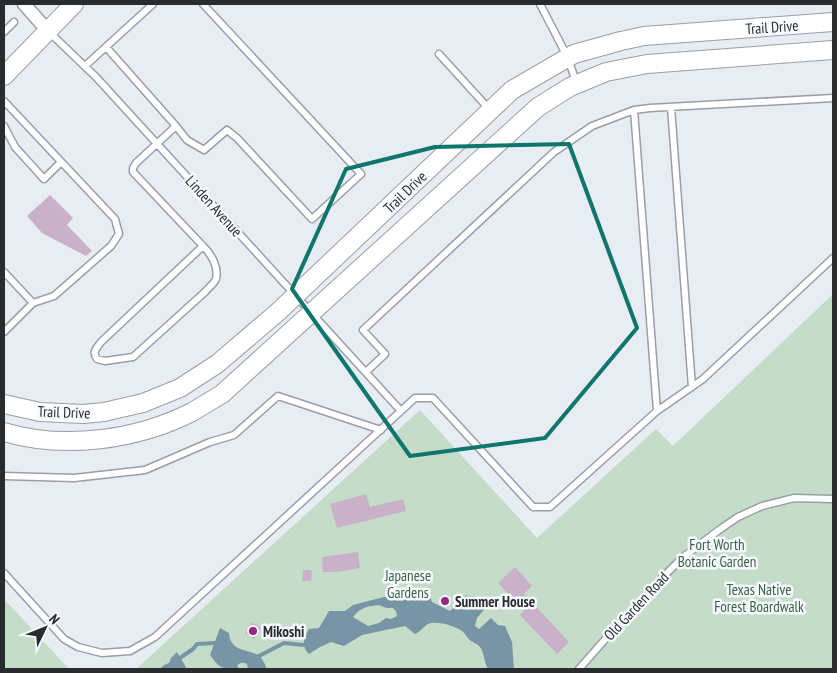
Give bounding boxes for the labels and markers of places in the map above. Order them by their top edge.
place label: Summer House [455,592,535,611]
marker: Summer House [439,595,451,607]
place label: Mikoshi [263,622,304,641]
marker: Mikoshi [247,625,259,637]

